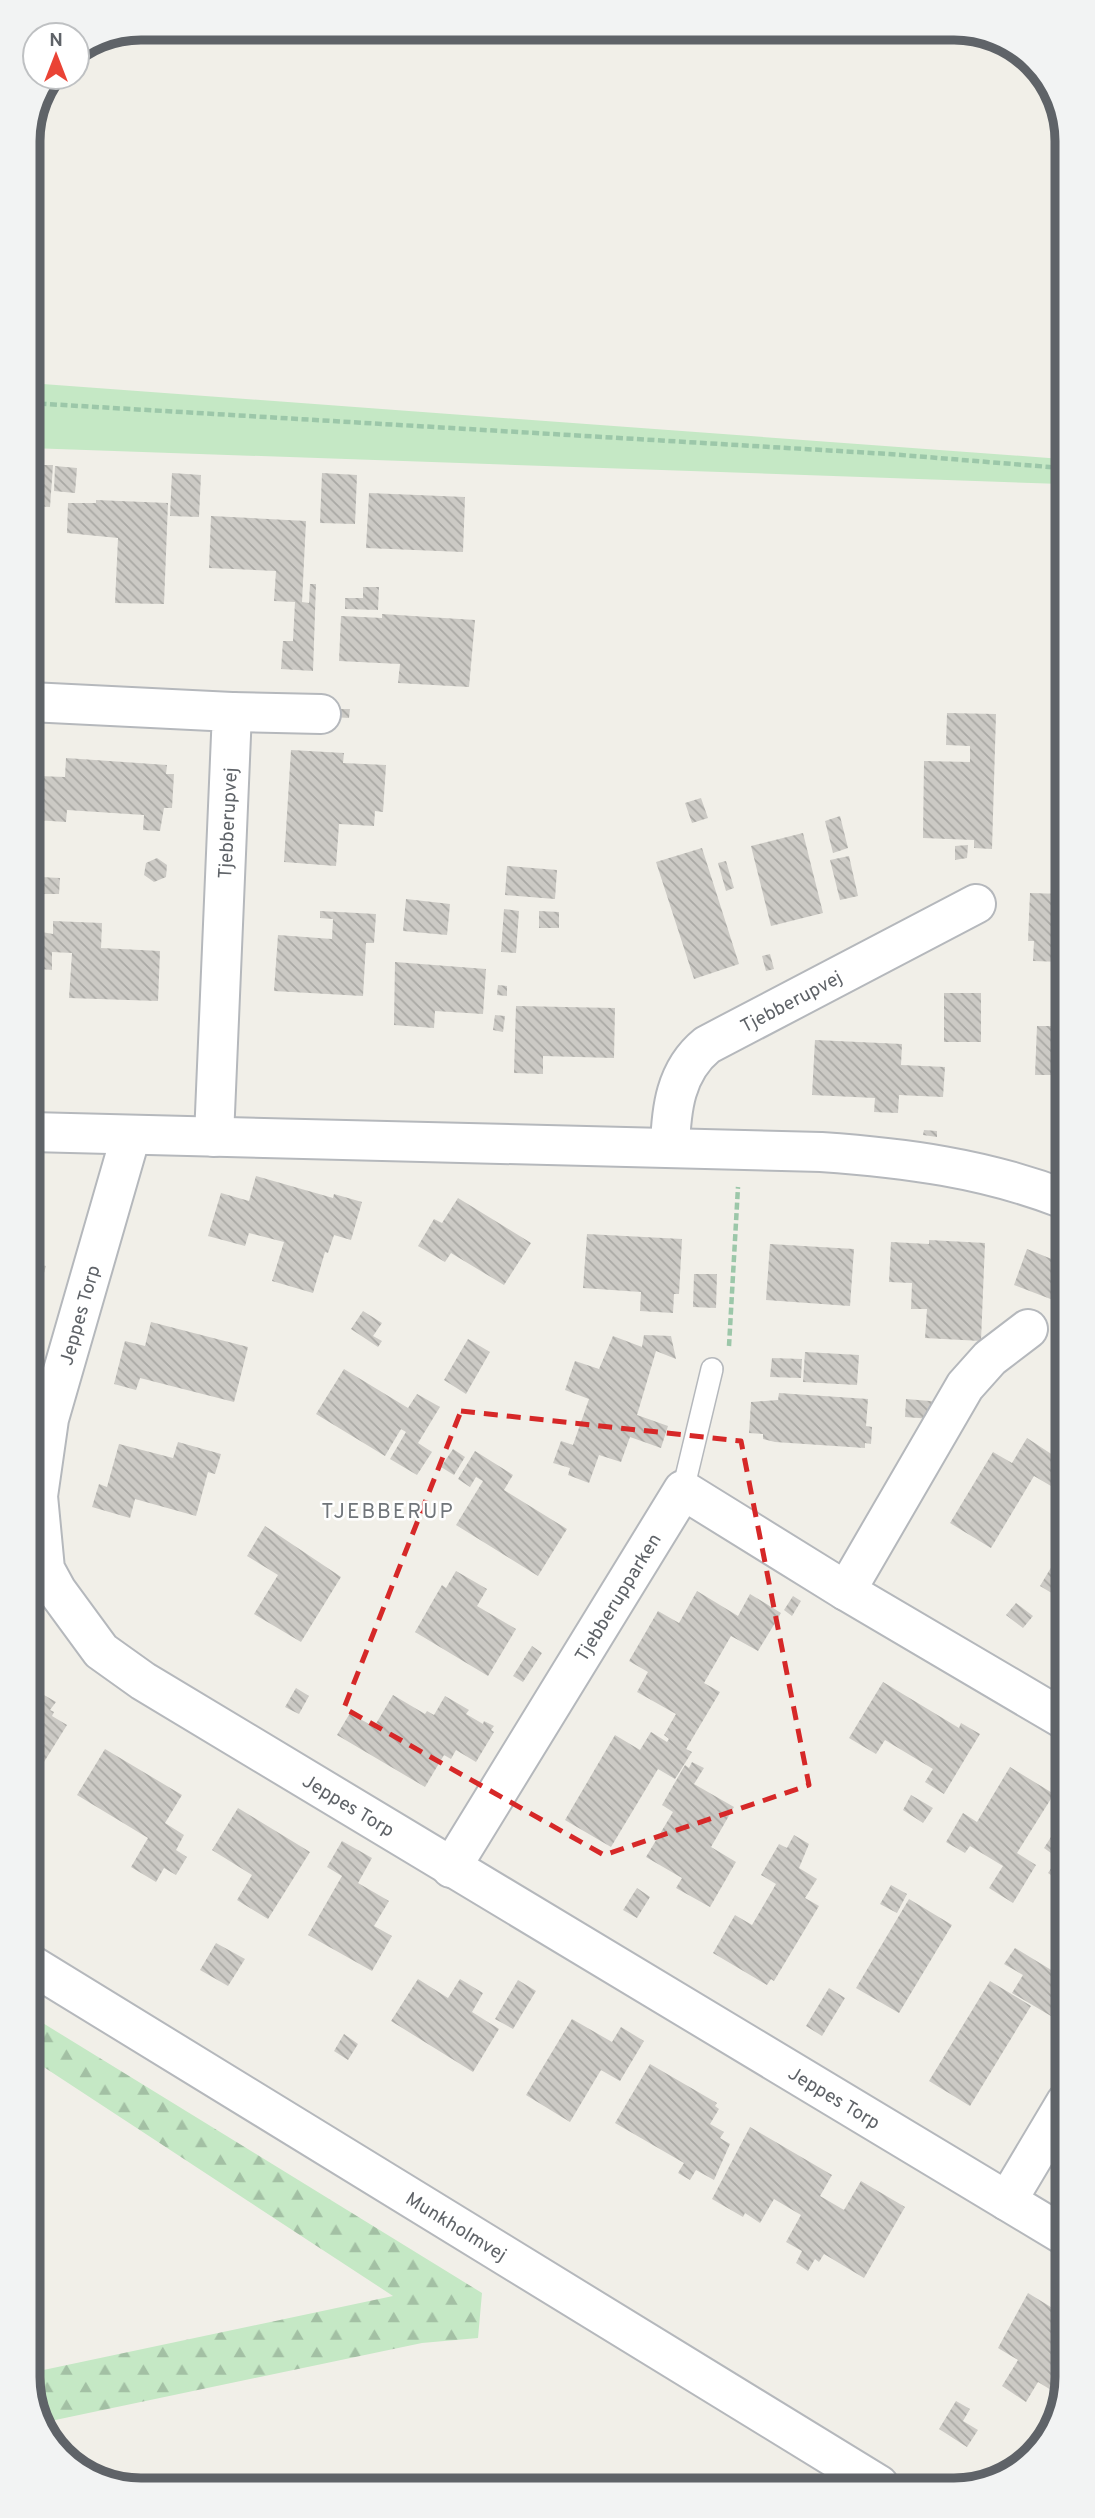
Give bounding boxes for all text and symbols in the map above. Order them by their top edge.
north arrow [21,21,91,91]
text: N [49,29,63,53]
street label: Tjebberupvej [214,767,244,879]
street label: Tjebberupvej [737,966,847,1039]
street label: Jeppes Torp [55,1263,107,1368]
district label: TJEBBERUP [321,1499,455,1526]
street label: Tjebberupparken [571,1529,667,1667]
street label: Jeppes Torp [297,1770,398,1843]
street label: Jeppes Torp [783,2062,884,2136]
street label: Munkholmvej [401,2187,511,2268]

